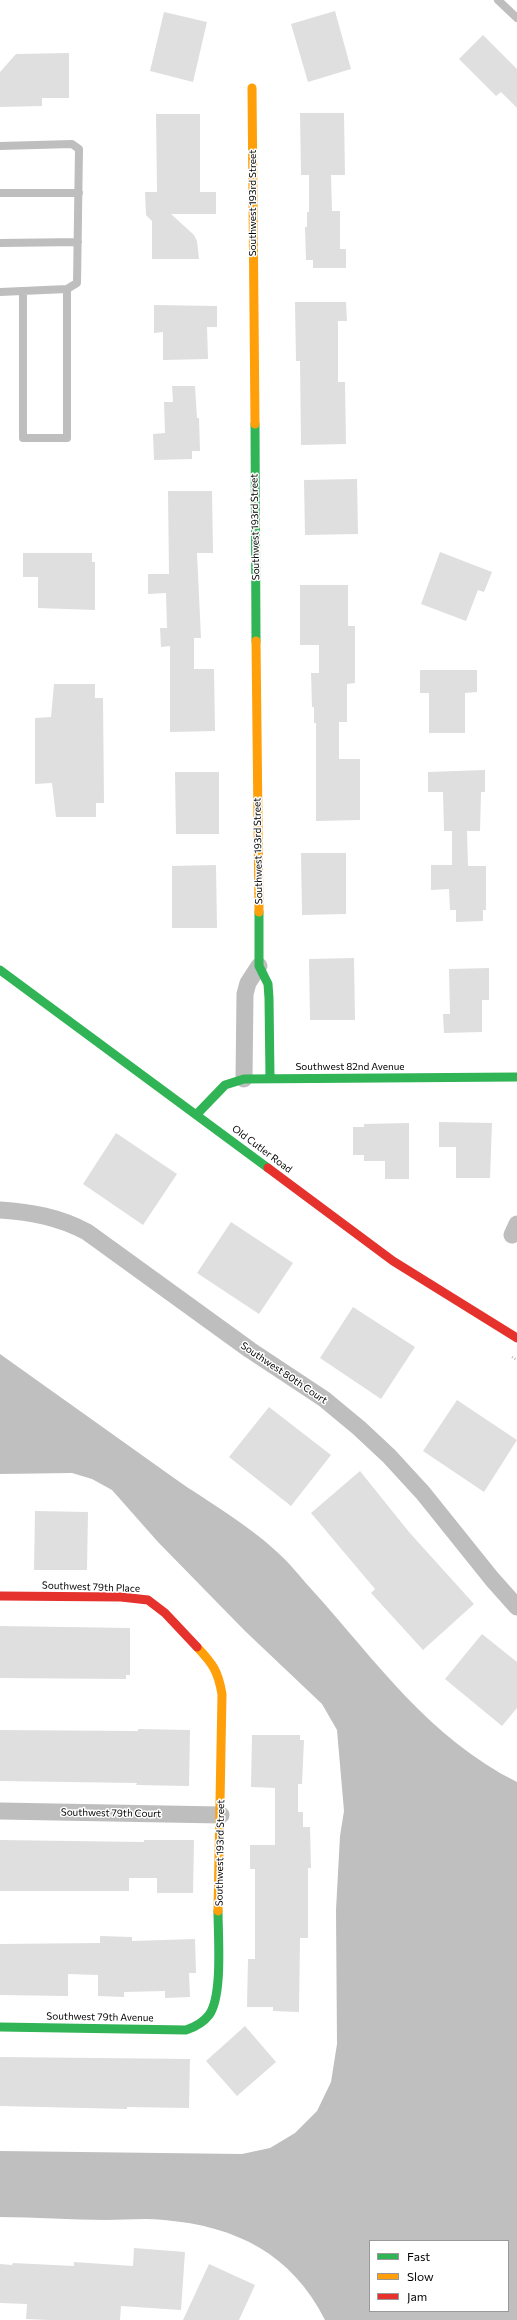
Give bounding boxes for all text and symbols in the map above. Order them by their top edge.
street label: Southwest 193rd Street [247,150,259,256]
street label: Southwest 193rd Street [248,474,262,580]
street label: Southwest 193rd Street [251,798,265,904]
street label: Southwest 82nd Avenue [295,1061,405,1073]
street label: Old Cutler Road [230,1123,294,1175]
street label: Southwest 80th Court [239,1340,329,1406]
street label: Southwest 79th Place [42,1579,140,1595]
street label: Southwest 193rd Street [213,1800,227,1906]
street label: Southwest 79th Court [61,1806,161,1820]
street label: Southwest 79th Avenue [46,2010,154,2024]
legend [369,2240,509,2312]
text: Fast [407,2249,430,2263]
text: Slow [407,2269,434,2283]
text: Jam [407,2289,427,2303]

